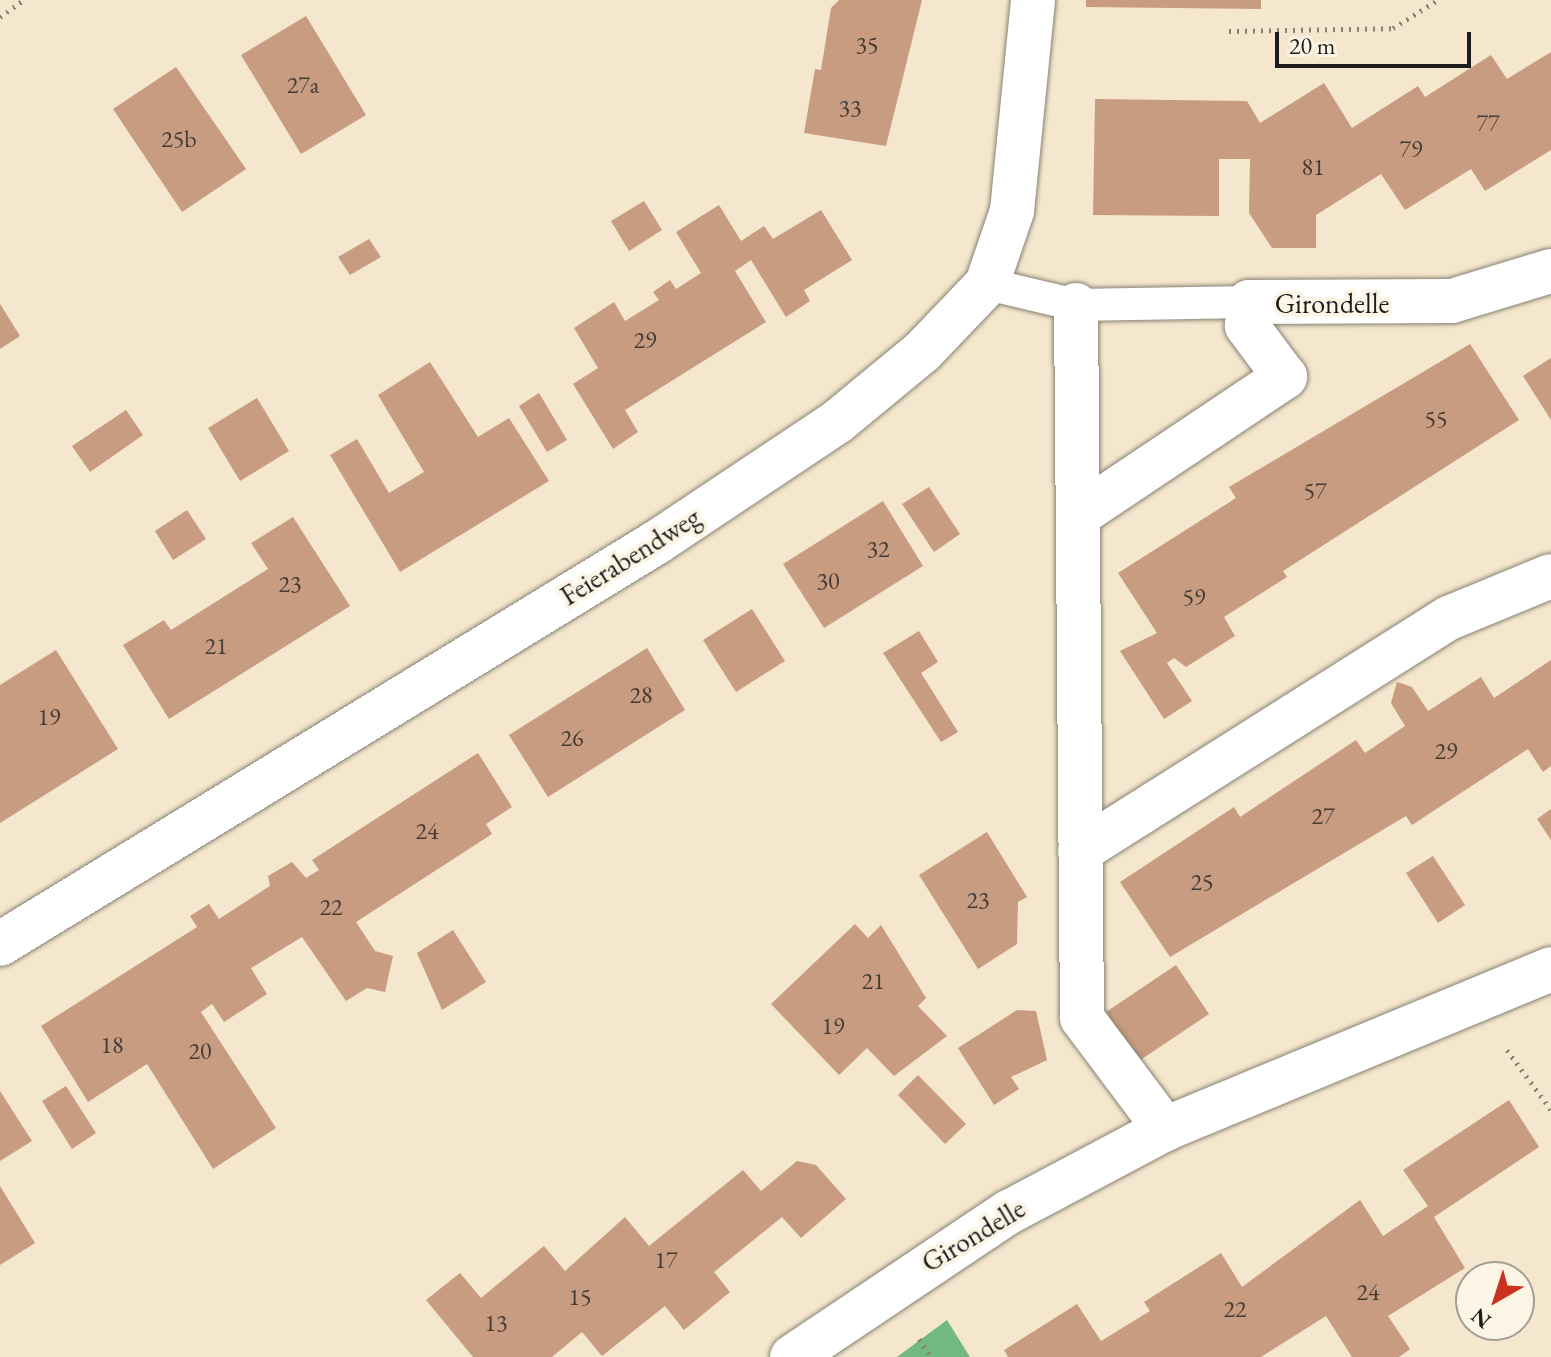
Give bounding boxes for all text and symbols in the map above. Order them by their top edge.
scale bar [1279,16,1475,66]
text: 20 m [1289,30,1336,61]
house number: 35 [855,31,879,59]
house number: 27a [287,71,319,99]
house number: 33 [838,94,862,122]
house number: 77 [1476,109,1500,137]
house number: 25b [161,125,197,153]
house number: 79 [1399,135,1423,163]
house number: 81 [1301,153,1325,181]
street label: Girondelle [1275,286,1389,320]
house number: 29 [633,326,657,354]
house number: 55 [1424,405,1448,433]
house number: 57 [1303,477,1327,505]
street label: Feierabendweg [554,500,706,612]
house number: 32 [866,535,890,563]
house number: 30 [816,567,840,595]
house number: 23 [278,570,302,598]
house number: 59 [1182,583,1206,611]
house number: 21 [204,632,228,660]
house number: 28 [629,681,653,709]
house number: 19 [37,703,61,731]
house number: 26 [560,724,584,752]
house number: 29 [1434,737,1458,765]
house number: 27 [1311,802,1335,830]
house number: 24 [415,817,439,845]
house number: 25 [1190,868,1214,896]
house number: 23 [966,886,990,914]
house number: 22 [319,893,343,921]
house number: 21 [861,967,885,995]
house number: 19 [821,1012,845,1040]
house number: 18 [100,1031,124,1059]
house number: 20 [188,1037,212,1065]
street label: Girondelle [915,1191,1031,1279]
house number: 17 [654,1246,678,1274]
north arrow [1455,1261,1535,1341]
house number: 24 [1356,1278,1380,1306]
house number: 15 [568,1283,592,1311]
house number: 22 [1223,1295,1247,1323]
text: N [1465,1302,1497,1335]
house number: 13 [484,1309,508,1337]

